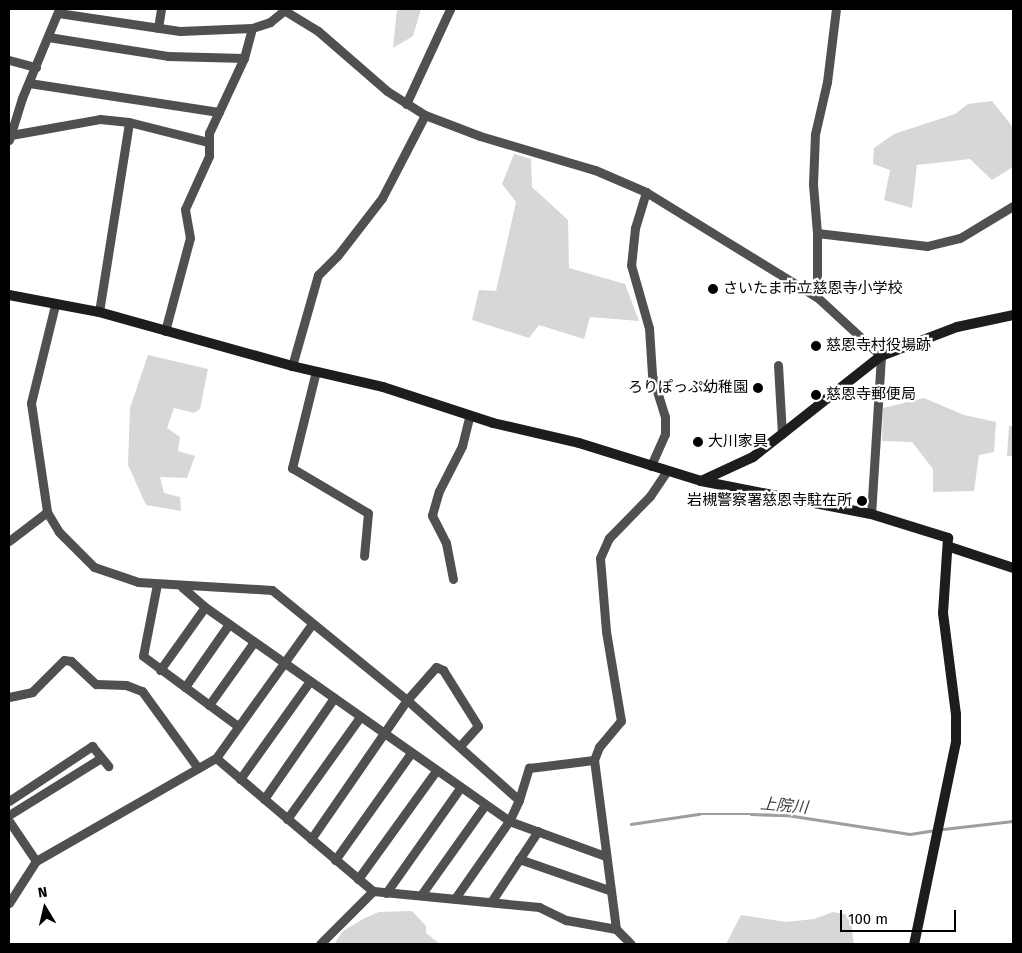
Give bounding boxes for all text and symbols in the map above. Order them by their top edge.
place label: さいたま市立慈恩寺小学校 [723,280,903,298]
marker: さいたま市立慈恩寺小学校 [707,283,719,295]
place label: 慈恩寺村役場跡 [826,337,931,355]
marker: 慈恩寺村役場跡 [810,340,822,352]
place label: ろりぽっぷ幼稚園 [628,379,748,397]
marker: ろりぽっぷ幼稚園 [752,382,764,394]
place label: 慈恩寺郵便局 [826,386,916,404]
marker: 慈恩寺郵便局 [810,389,822,401]
place label: 大川家具 [708,433,768,451]
marker: 大川家具 [692,436,704,448]
place label: 岩槻警察署慈恩寺駐在所 [687,492,852,510]
marker: 岩槻警察署慈恩寺駐在所 [856,495,868,507]
water label: 上院川 [759,794,809,818]
north arrow [20,883,70,933]
text: N [37,884,48,902]
scale bar [842,900,958,932]
text: 100 m [848,910,888,928]

